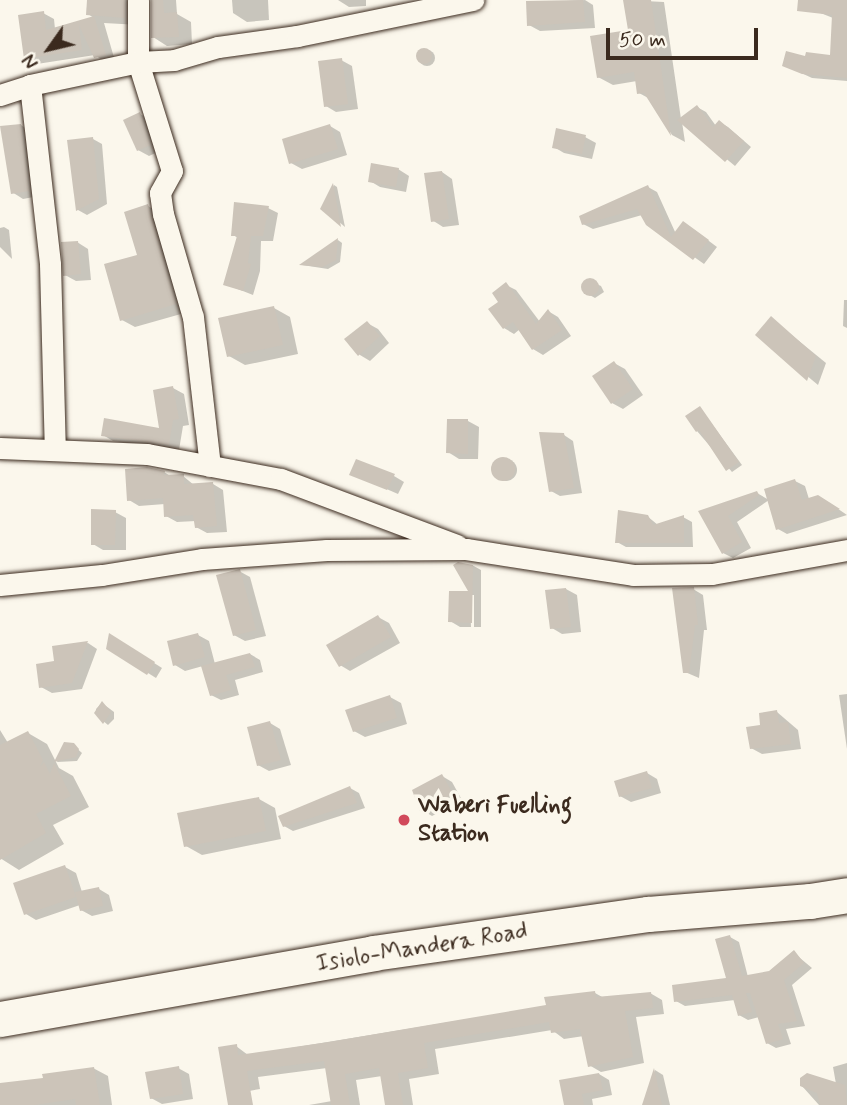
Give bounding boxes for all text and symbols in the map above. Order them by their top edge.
north arrow [14,14,84,84]
scale bar [609,14,761,58]
text: 50 m [619,26,666,54]
text: N [17,49,45,73]
place label: Waberi Fuelling Station [418,792,574,848]
marker: Waberi Fuelling Station [396,812,412,828]
street label: Isiolo-Mandera Road [314,917,530,979]

